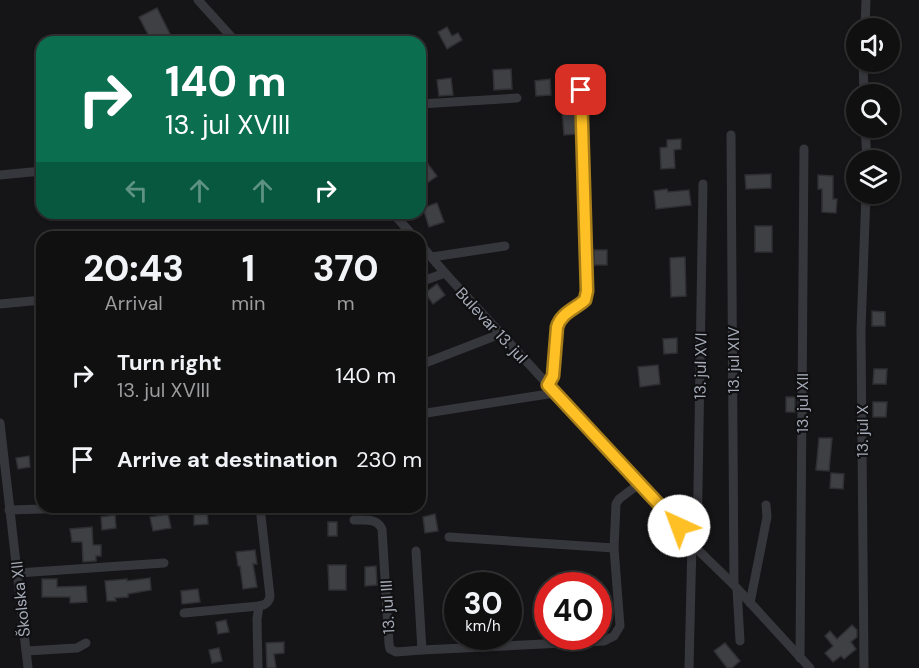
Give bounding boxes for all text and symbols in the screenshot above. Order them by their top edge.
map controls [846,18,900,204]
button: sound [846,18,900,72]
text: 140 m [165,54,287,109]
icon: right [66,60,144,138]
pin [555,64,606,115]
icon: arrive [564,73,597,106]
button: search [846,84,900,138]
text: 13. jul XVIII [165,107,290,142]
button: layers [846,150,900,204]
icon: left [120,174,153,207]
icon: ahead [183,174,216,207]
icon: ahead [246,174,279,207]
icon: right [309,174,342,207]
text: 20:43 [83,245,184,292]
text: 1 [242,245,255,292]
text: 370 [313,245,379,292]
street label: Bulevar 13. jul [451,283,532,368]
text: Arrival [105,290,163,316]
text: min [231,290,265,316]
text: m [337,290,355,316]
street label: 13. jul XIV [723,326,744,393]
street label: 13. jul XVI [689,332,712,400]
text: Turn right [117,348,222,377]
icon: right [66,359,99,392]
text: 140 m [335,361,396,390]
street label: 13. jul XII [792,373,813,433]
text: 13. jul XVIII [117,377,210,403]
street label: 13. jul X [852,404,873,457]
icon: arrive [66,443,99,476]
text: Arrive at destination [117,445,338,474]
text: 230 m [356,445,422,474]
position arrow [647,494,711,558]
street label: Školska XII [6,560,35,638]
speed limit sign: 40 [534,572,612,650]
street label: 13. jul III [376,579,399,634]
text: 30 [463,584,503,623]
text: km/h [465,616,501,636]

